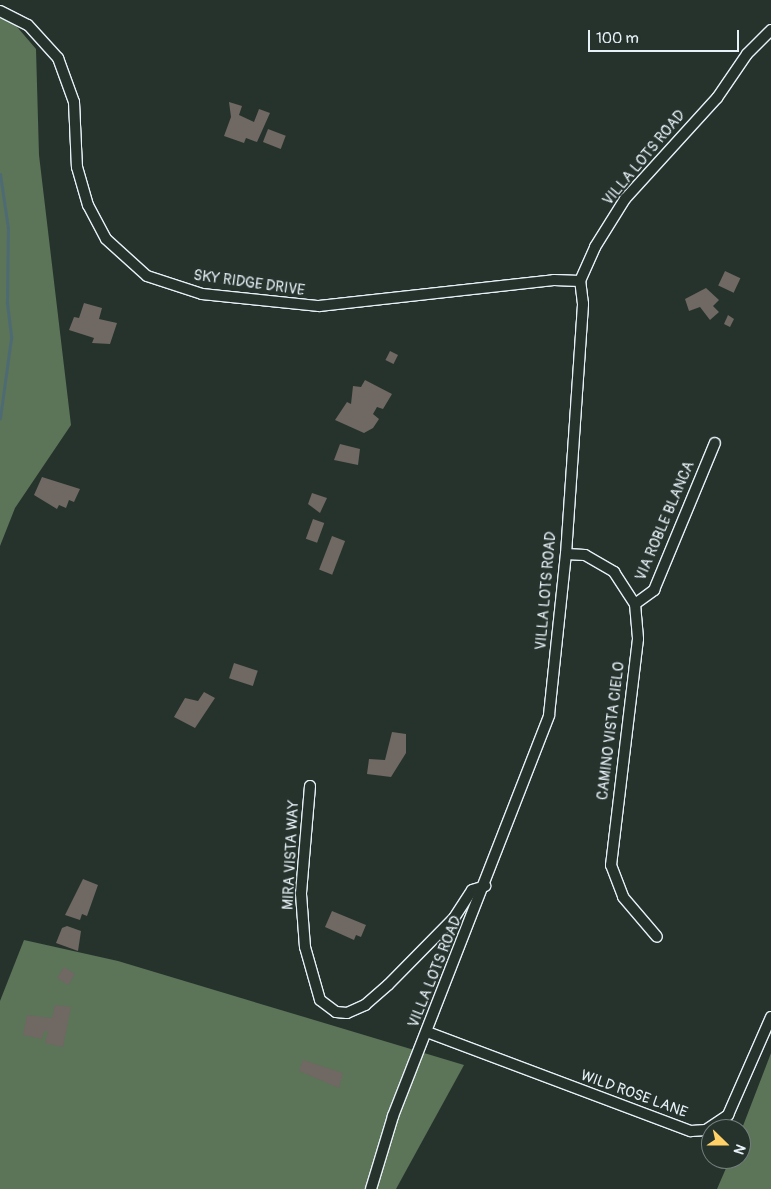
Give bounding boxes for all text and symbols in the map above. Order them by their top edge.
scale bar [591,20,742,52]
text: 100 m [596,29,639,48]
street label: VILLA LOTS ROAD [599,107,689,209]
street label: SKY RIDGE DRIVE [192,266,306,300]
street label: VIA ROBLE BLANCA [632,458,698,584]
street label: VILLA LOTS ROAD [532,531,560,651]
street label: CAMINO VISTA CIELO [594,661,628,801]
street label: MIRA VISTA WAY [279,800,303,910]
street label: VILLA LOTS ROAD [404,914,466,1030]
street label: WILD ROSE LANE [578,1066,690,1122]
north arrow [701,1119,751,1169]
text: N [730,1142,749,1157]

